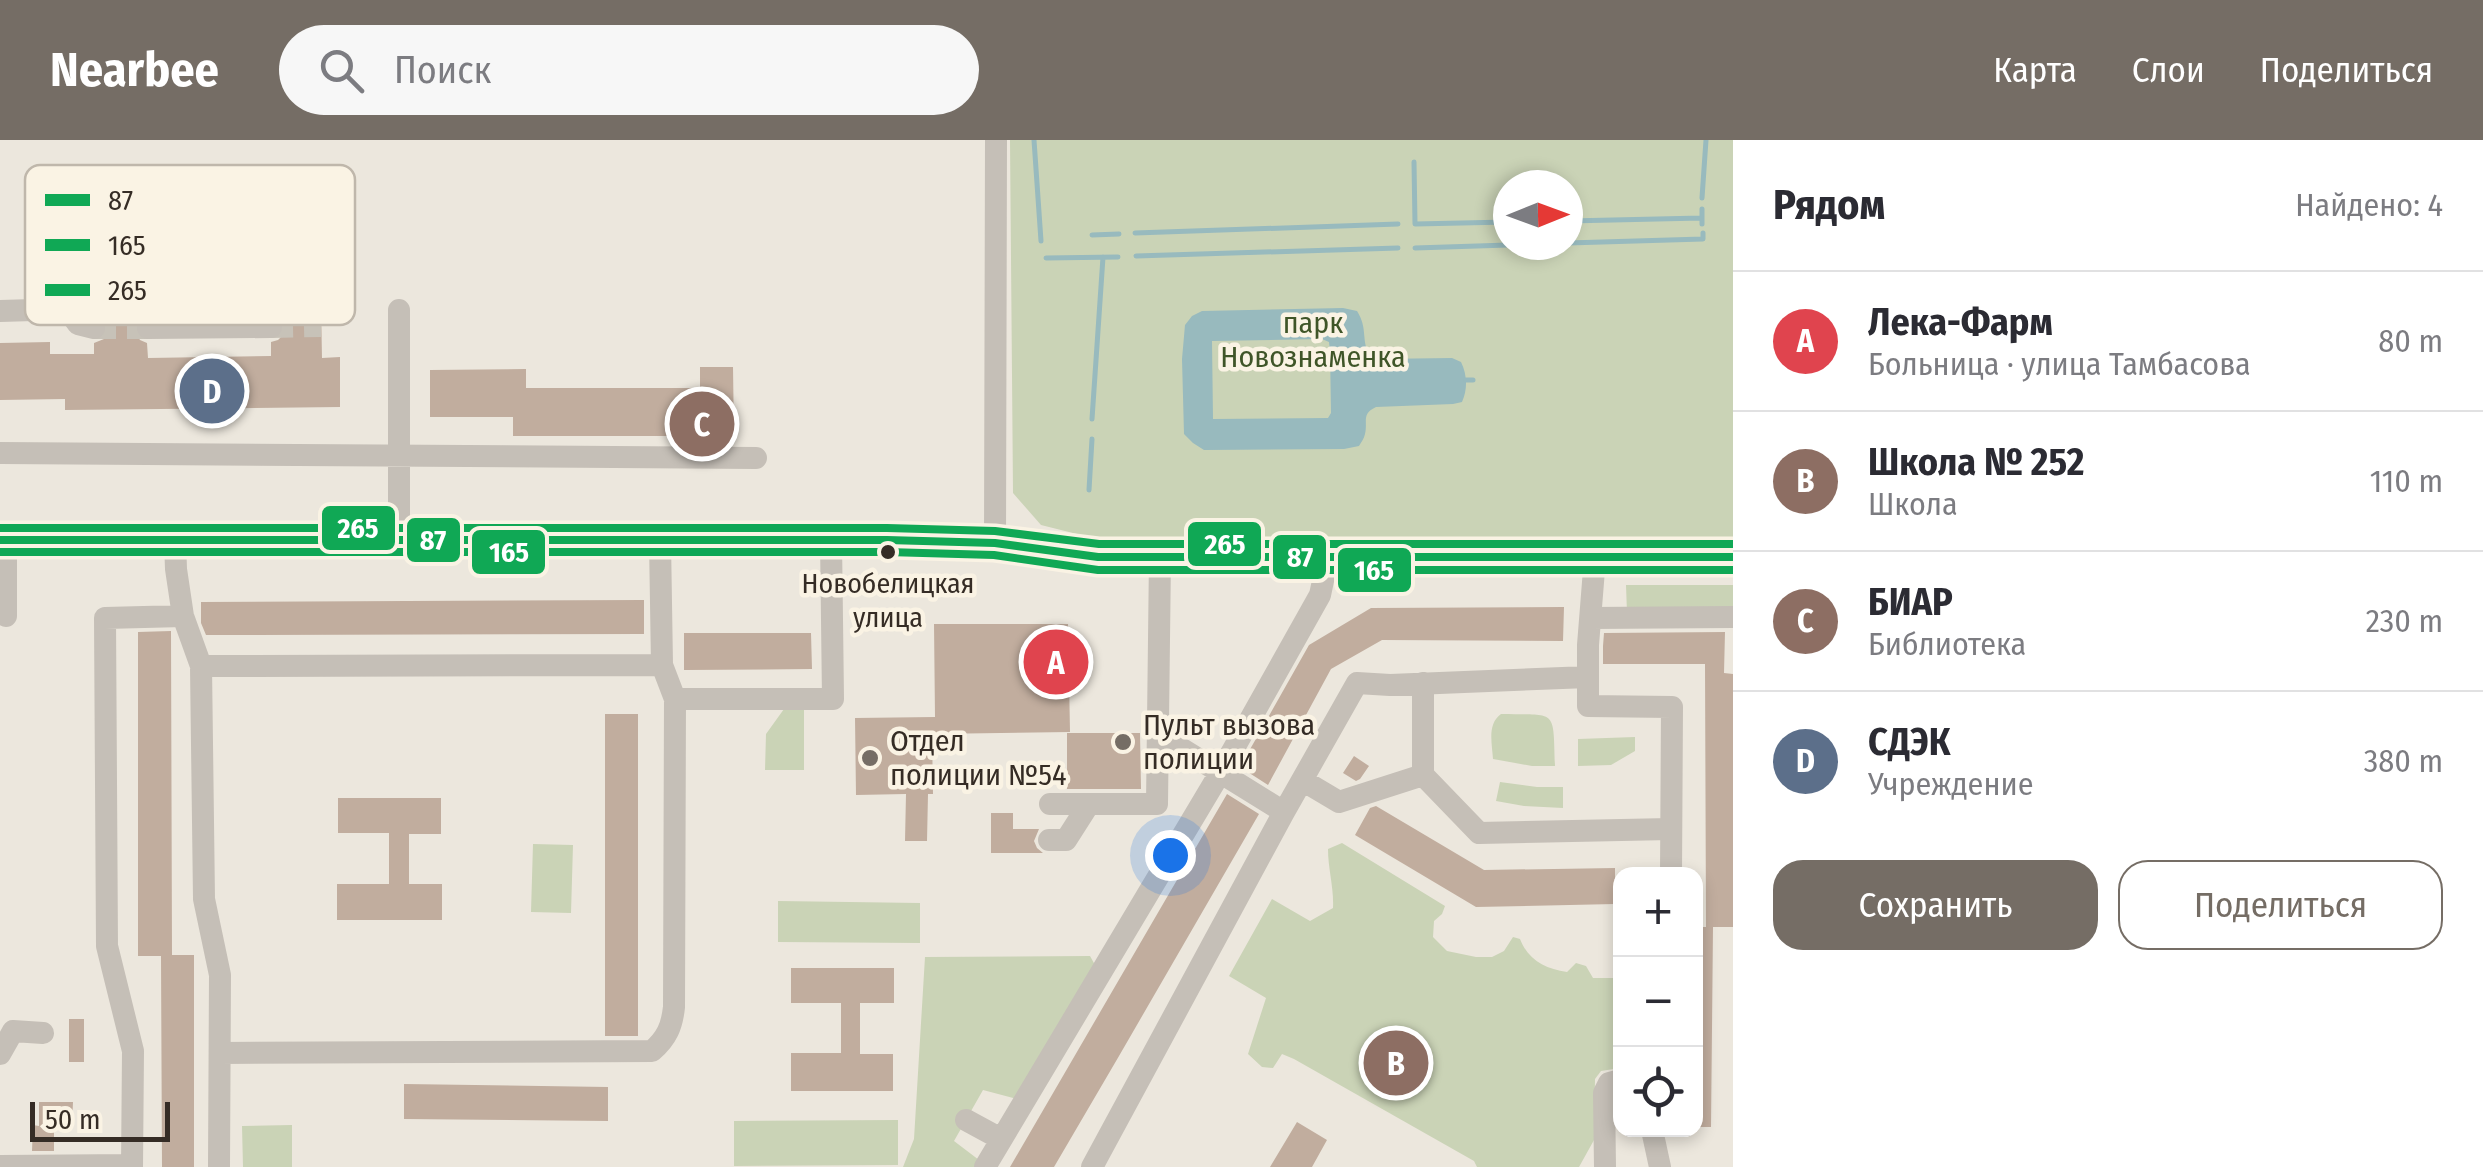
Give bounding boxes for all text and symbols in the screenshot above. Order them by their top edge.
search box [279,25,979,115]
text: Nearbee [50,41,219,99]
icon: search [314,43,369,98]
text: Поиск [394,47,491,93]
text: Карта [1993,49,2077,91]
text: Слои [2132,49,2205,91]
text: Поделиться [2260,49,2433,91]
legend [25,165,355,325]
north arrow [1493,170,1583,260]
text: Рядом [1773,180,1885,230]
text: 87 [108,184,133,217]
text: Найдено: 4 [2295,186,2443,224]
text: 165 [108,229,146,262]
text: 265 [108,274,147,307]
text: Лека-Фарм [1868,299,2053,345]
park label: парк Новознаменка [1220,305,1406,375]
text: A [1797,322,1814,360]
text: 80 m [2378,322,2443,360]
text: Больница · улица Тамбасова [1868,345,2251,383]
pin: D [180,354,244,428]
pin: C [670,386,734,462]
text: Школа № 252 [1868,439,2084,485]
text: B [1797,462,1814,500]
text: 110 m [2370,462,2443,500]
text: Школа [1868,485,1958,523]
line badge: 265 [320,504,397,552]
text: 265 [336,512,379,545]
line badge: 87 [405,516,462,564]
line badge: 265 [1186,520,1263,568]
text: 87 [420,524,446,557]
line badge: 165 [470,528,547,576]
text: 265 [1203,528,1246,561]
line badge: 87 [1271,533,1328,581]
text: 165 [489,536,529,569]
text: 87 [1287,541,1313,574]
marker: Новобелицкая улица [878,542,898,562]
line badge: 165 [1336,546,1413,594]
text: 165 [1354,554,1394,587]
place label: Новобелицкая улица [801,567,975,634]
text: БИАР [1868,579,1953,625]
text: C [1797,602,1814,640]
text: 230 m [2366,602,2443,640]
pin: A [1024,624,1088,700]
text: Библиотека [1868,625,2026,663]
place label: Пульт вызова полиции [1143,707,1315,777]
text: СДЭК [1868,719,1950,765]
place label: Отдел полиции №54 [890,723,1067,793]
marker: Пульт вызова полиции [1112,731,1134,753]
text: D [1796,742,1815,780]
text: 380 m [2364,742,2443,780]
marker: Отдел полиции №54 [859,747,881,769]
text: Учреждение [1868,765,2033,803]
your location [1145,830,1196,881]
button: Сохранить [1773,860,2098,950]
button: Поделиться [2118,860,2443,950]
map controls [1613,867,1703,1137]
button: + [1613,867,1703,957]
button: − [1613,957,1703,1047]
pin: B [1364,1026,1428,1100]
button: locate [1613,1047,1703,1137]
scale bar [30,1097,170,1142]
text: 50 m [45,1103,101,1136]

